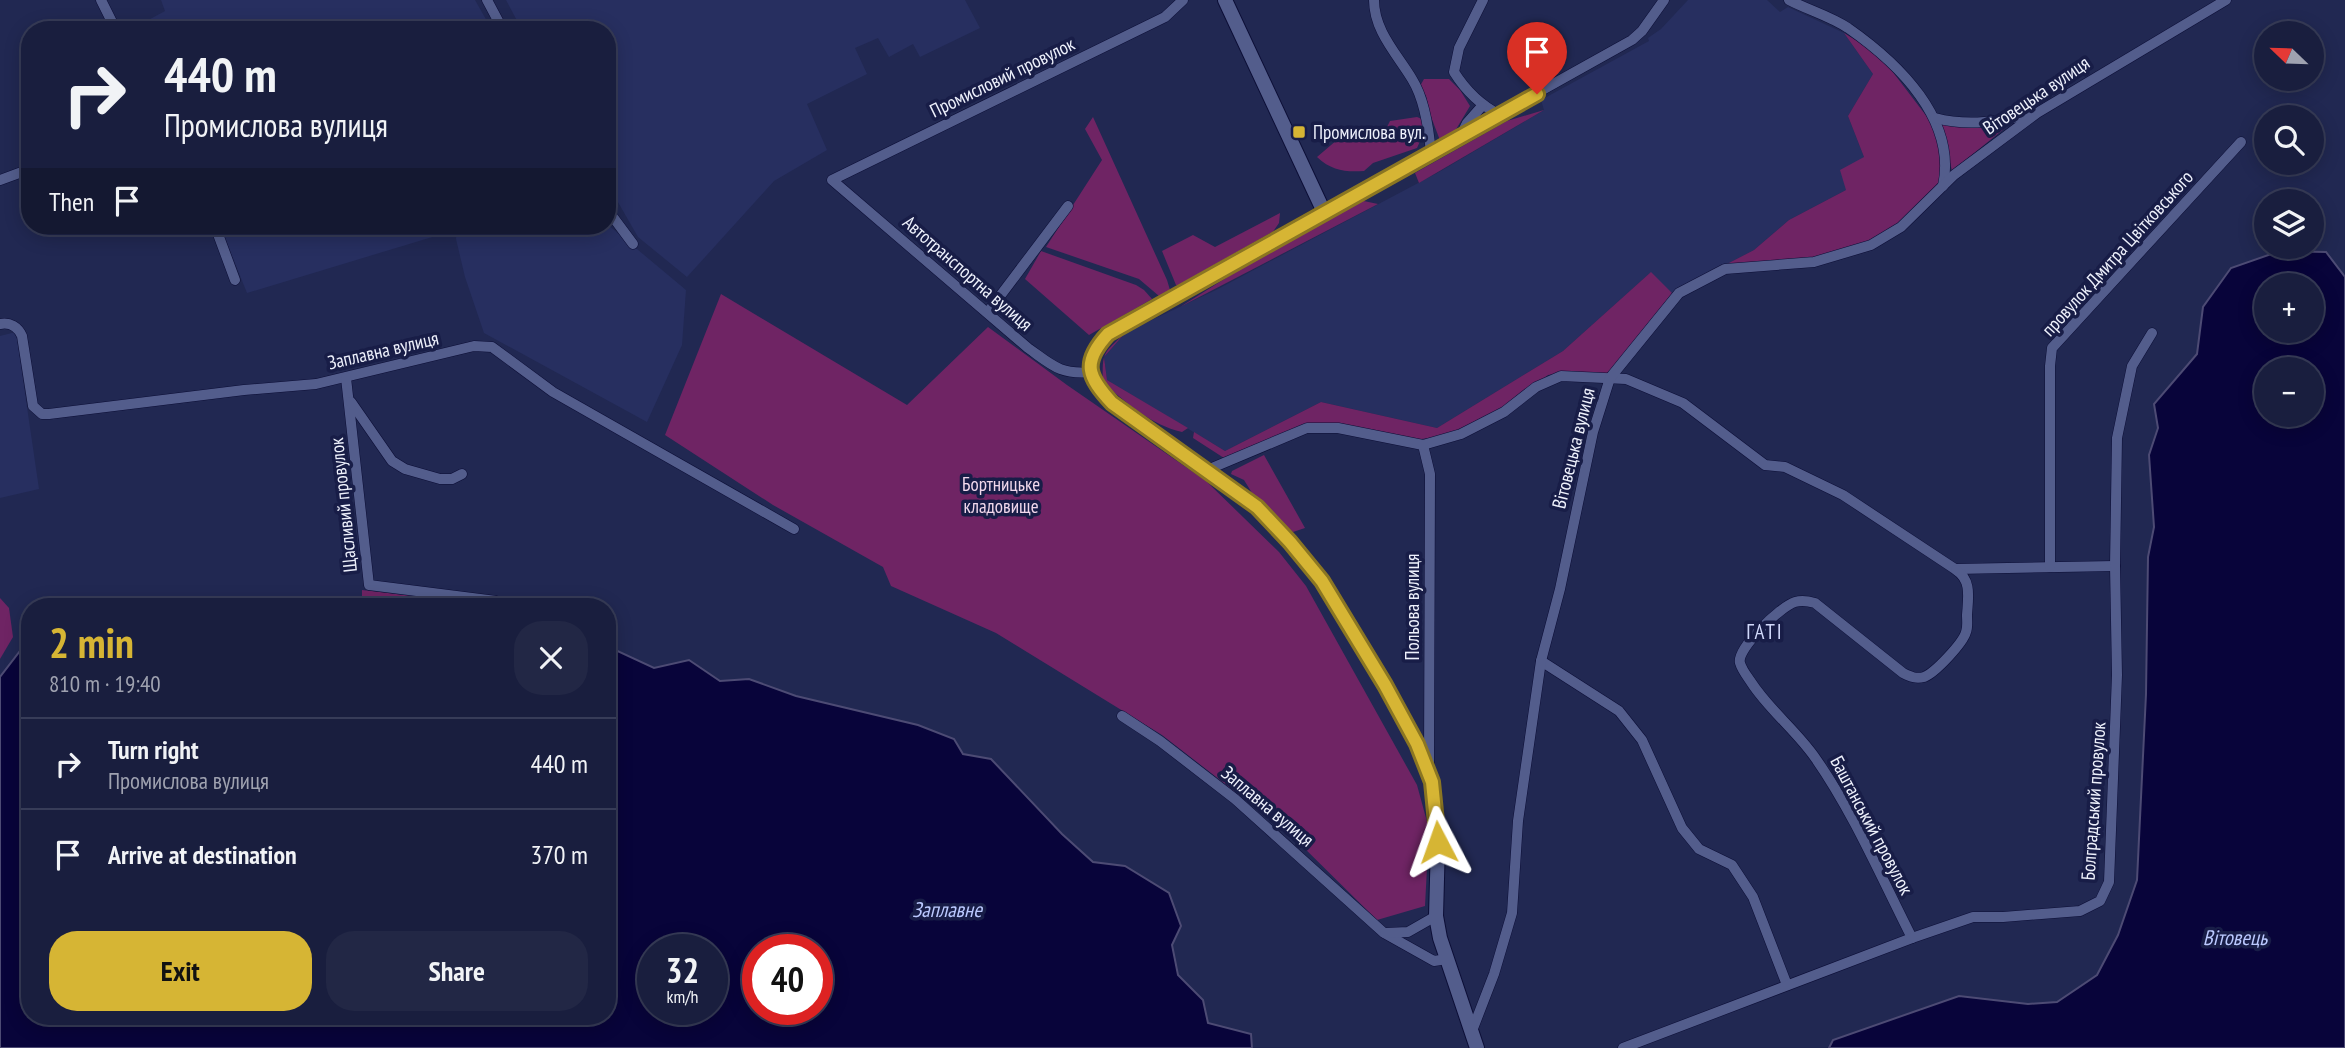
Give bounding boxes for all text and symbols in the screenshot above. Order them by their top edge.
north arrow [2254,21,2324,91]
map controls [2254,21,2324,427]
pin [1507,22,1567,94]
street label: Промисловий провулок [926,31,1079,122]
icon: arrive [1518,33,1556,71]
text: 440 m [164,42,277,106]
icon: right [49,49,140,140]
street label: Вітовецька вулиця [1978,51,2094,139]
text: Промислова вулиця [164,104,388,146]
button: search [2254,105,2324,175]
place label: Промислова вул. [1313,120,1425,144]
marker: Промислова вул. [1291,124,1307,140]
street label: провулок Дмитра Цвітковського [2036,165,2198,341]
icon: arrive [108,182,146,220]
text: Then [49,185,94,218]
button: layers [2254,189,2324,259]
street label: Автотранспортна вулиця [898,210,1038,336]
button: + [2254,273,2324,343]
street label: Заплавна вулиця [325,326,441,374]
button: − [2254,357,2324,427]
street label: Вітовецька вулиця [1546,385,1600,511]
street label: Щасливий провулок [324,436,362,573]
park label: Бортницьке кладовище [962,472,1040,518]
street label: Польова вулиця [1400,554,1424,660]
text: 2 min [49,615,134,670]
district label: ГАТІ [1746,618,1784,645]
button: close [514,621,588,695]
text: 810 m · 19:40 [49,669,161,698]
street label: Болградський провулок [2075,720,2111,881]
text: Turn right [108,733,199,766]
icon: right [49,745,87,783]
text: 440 m [530,747,588,780]
street label: Баштанський провулок [1825,751,1919,899]
street label: Заплавна вулиця [1217,760,1319,852]
text: Промислова вулиця [108,766,269,795]
position arrow [1401,805,1475,879]
icon: arrive [49,836,87,874]
text: Arrive at destination [108,838,297,871]
text: 370 m [530,838,588,871]
water label: Заплавне [912,896,983,923]
water label: Вітовець [2203,924,2268,951]
button: Exit [49,931,312,1011]
button: Share [326,931,588,1011]
speed limit sign: 40 [742,934,833,1025]
text: 32 [666,947,699,993]
text: km/h [667,985,698,1008]

